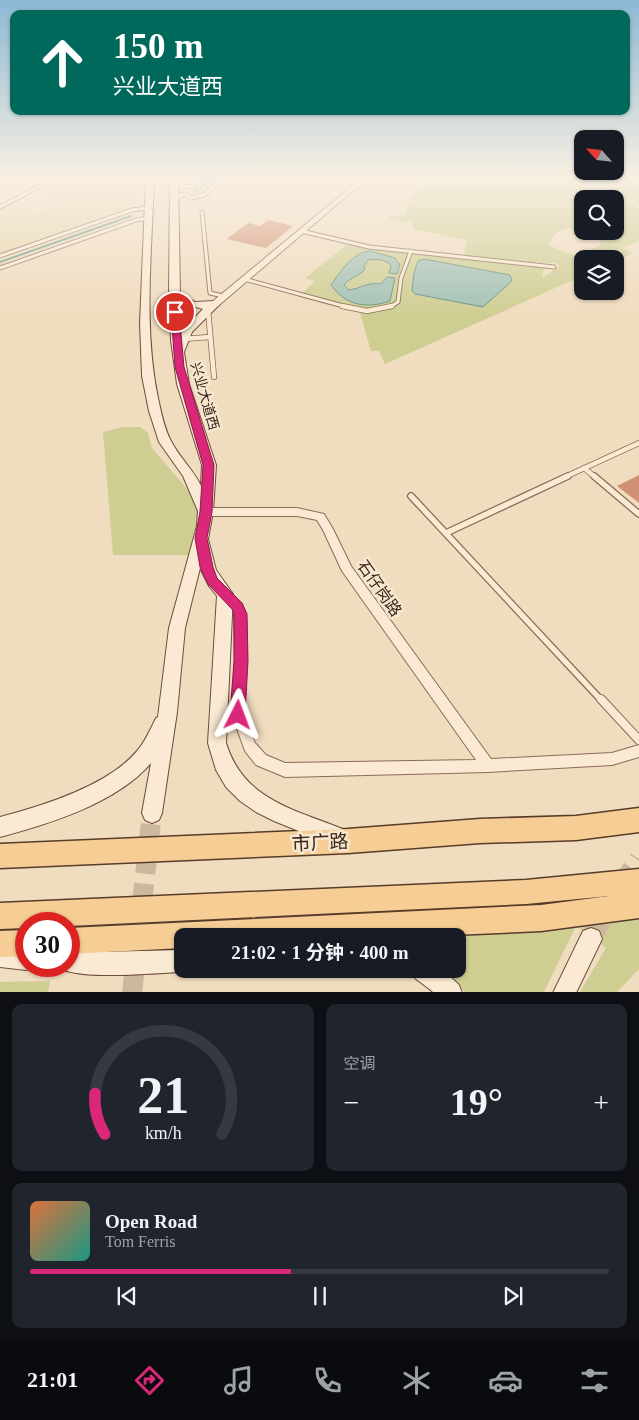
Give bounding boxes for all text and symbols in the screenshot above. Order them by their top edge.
text: 150 m [113,27,203,66]
icon: ahead [30,30,95,95]
text: 兴业大道西 [113,74,223,99]
north arrow [574,130,624,180]
map controls [574,130,624,300]
button: search [574,190,624,240]
button: layers [574,250,624,300]
pin [154,291,196,333]
icon: arrive [161,298,189,326]
street label: 兴业大道西 [188,360,221,432]
street label: 石仔岗路 [354,557,405,619]
position arrow [211,688,263,740]
street label: 市广路 [291,831,349,854]
speed limit sign: 30 [15,912,80,977]
text: 21:02 · 1 分钟 · 400 m [231,942,409,963]
text: 空调 [344,1055,376,1072]
text: 21 [137,1067,189,1124]
text: 19° [450,1081,503,1123]
text: − [344,1087,359,1118]
text: + [593,1087,609,1118]
text: km/h [144,1123,181,1143]
text: Open Road [105,1211,197,1232]
text: Tom Ferris [105,1233,175,1250]
icon: previous [113,1282,141,1310]
icon: pause [306,1282,334,1310]
icon: next [499,1282,527,1310]
icon: directions [132,1363,167,1398]
icon: music [221,1363,256,1398]
icon: phone [310,1363,345,1398]
icon: climate [399,1363,434,1398]
icon: car [488,1363,523,1398]
icon: filters [577,1363,612,1398]
text: 21:01 [27,1367,78,1392]

